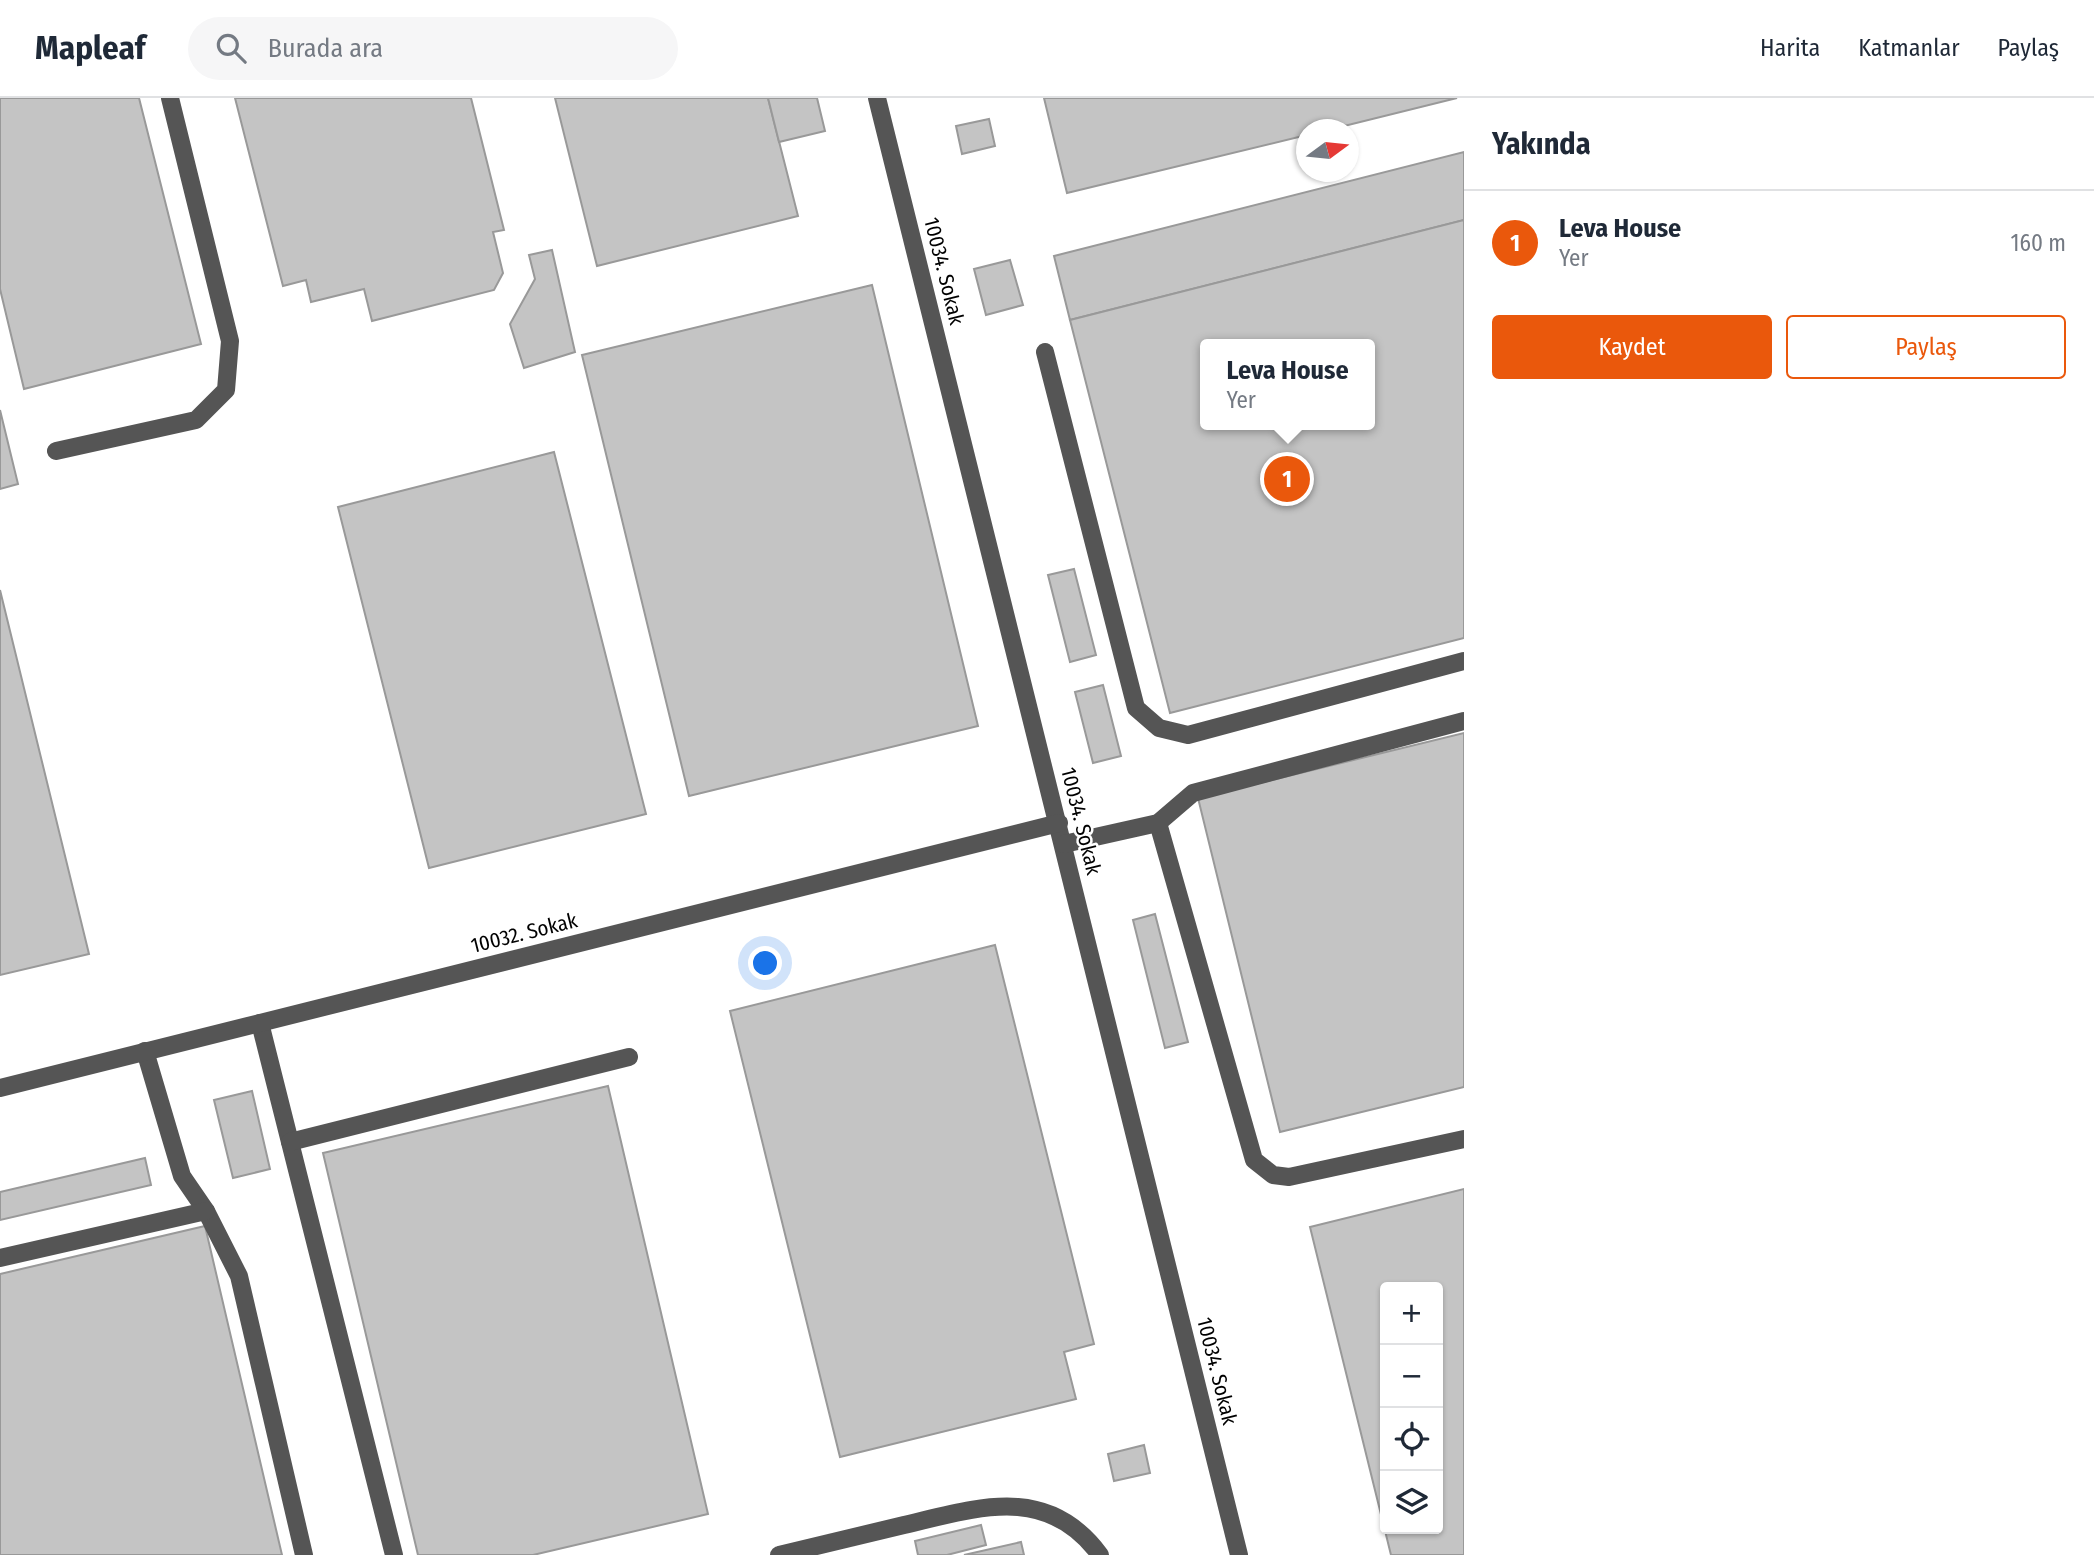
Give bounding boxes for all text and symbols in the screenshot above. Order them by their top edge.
search box [188,17,678,80]
text: Mapleaf [35,28,146,68]
icon: search [212,29,250,67]
text: Burada ara [268,33,383,64]
text: Harita [1760,34,1820,62]
text: Katmanlar [1858,34,1960,62]
text: Paylaş [1998,34,2059,62]
north arrow [1296,119,1359,182]
text: Yakında [1492,126,1591,162]
text: Leva House [1559,213,1681,244]
street label: 10034. Sokak [918,215,970,328]
text: 1 [1510,229,1520,257]
text: 160 m [2011,229,2066,257]
text: Yer [1559,244,1589,272]
button: Kaydet [1492,315,1772,379]
button: Paylaş [1786,315,2066,379]
popup [1200,339,1375,430]
text: Leva House [1226,355,1349,386]
text: Yer [1226,386,1256,414]
pin: 1 [1264,453,1310,505]
street label: 10034. Sokak [1055,765,1107,878]
street label: 10032. Sokak [468,907,580,959]
your location [748,946,782,980]
map controls [1380,1282,1443,1534]
button: + [1380,1282,1443,1345]
street label: 10034. Sokak [1191,1315,1243,1428]
button: − [1380,1345,1443,1408]
button: locate [1380,1408,1443,1471]
button: layers [1380,1471,1443,1534]

